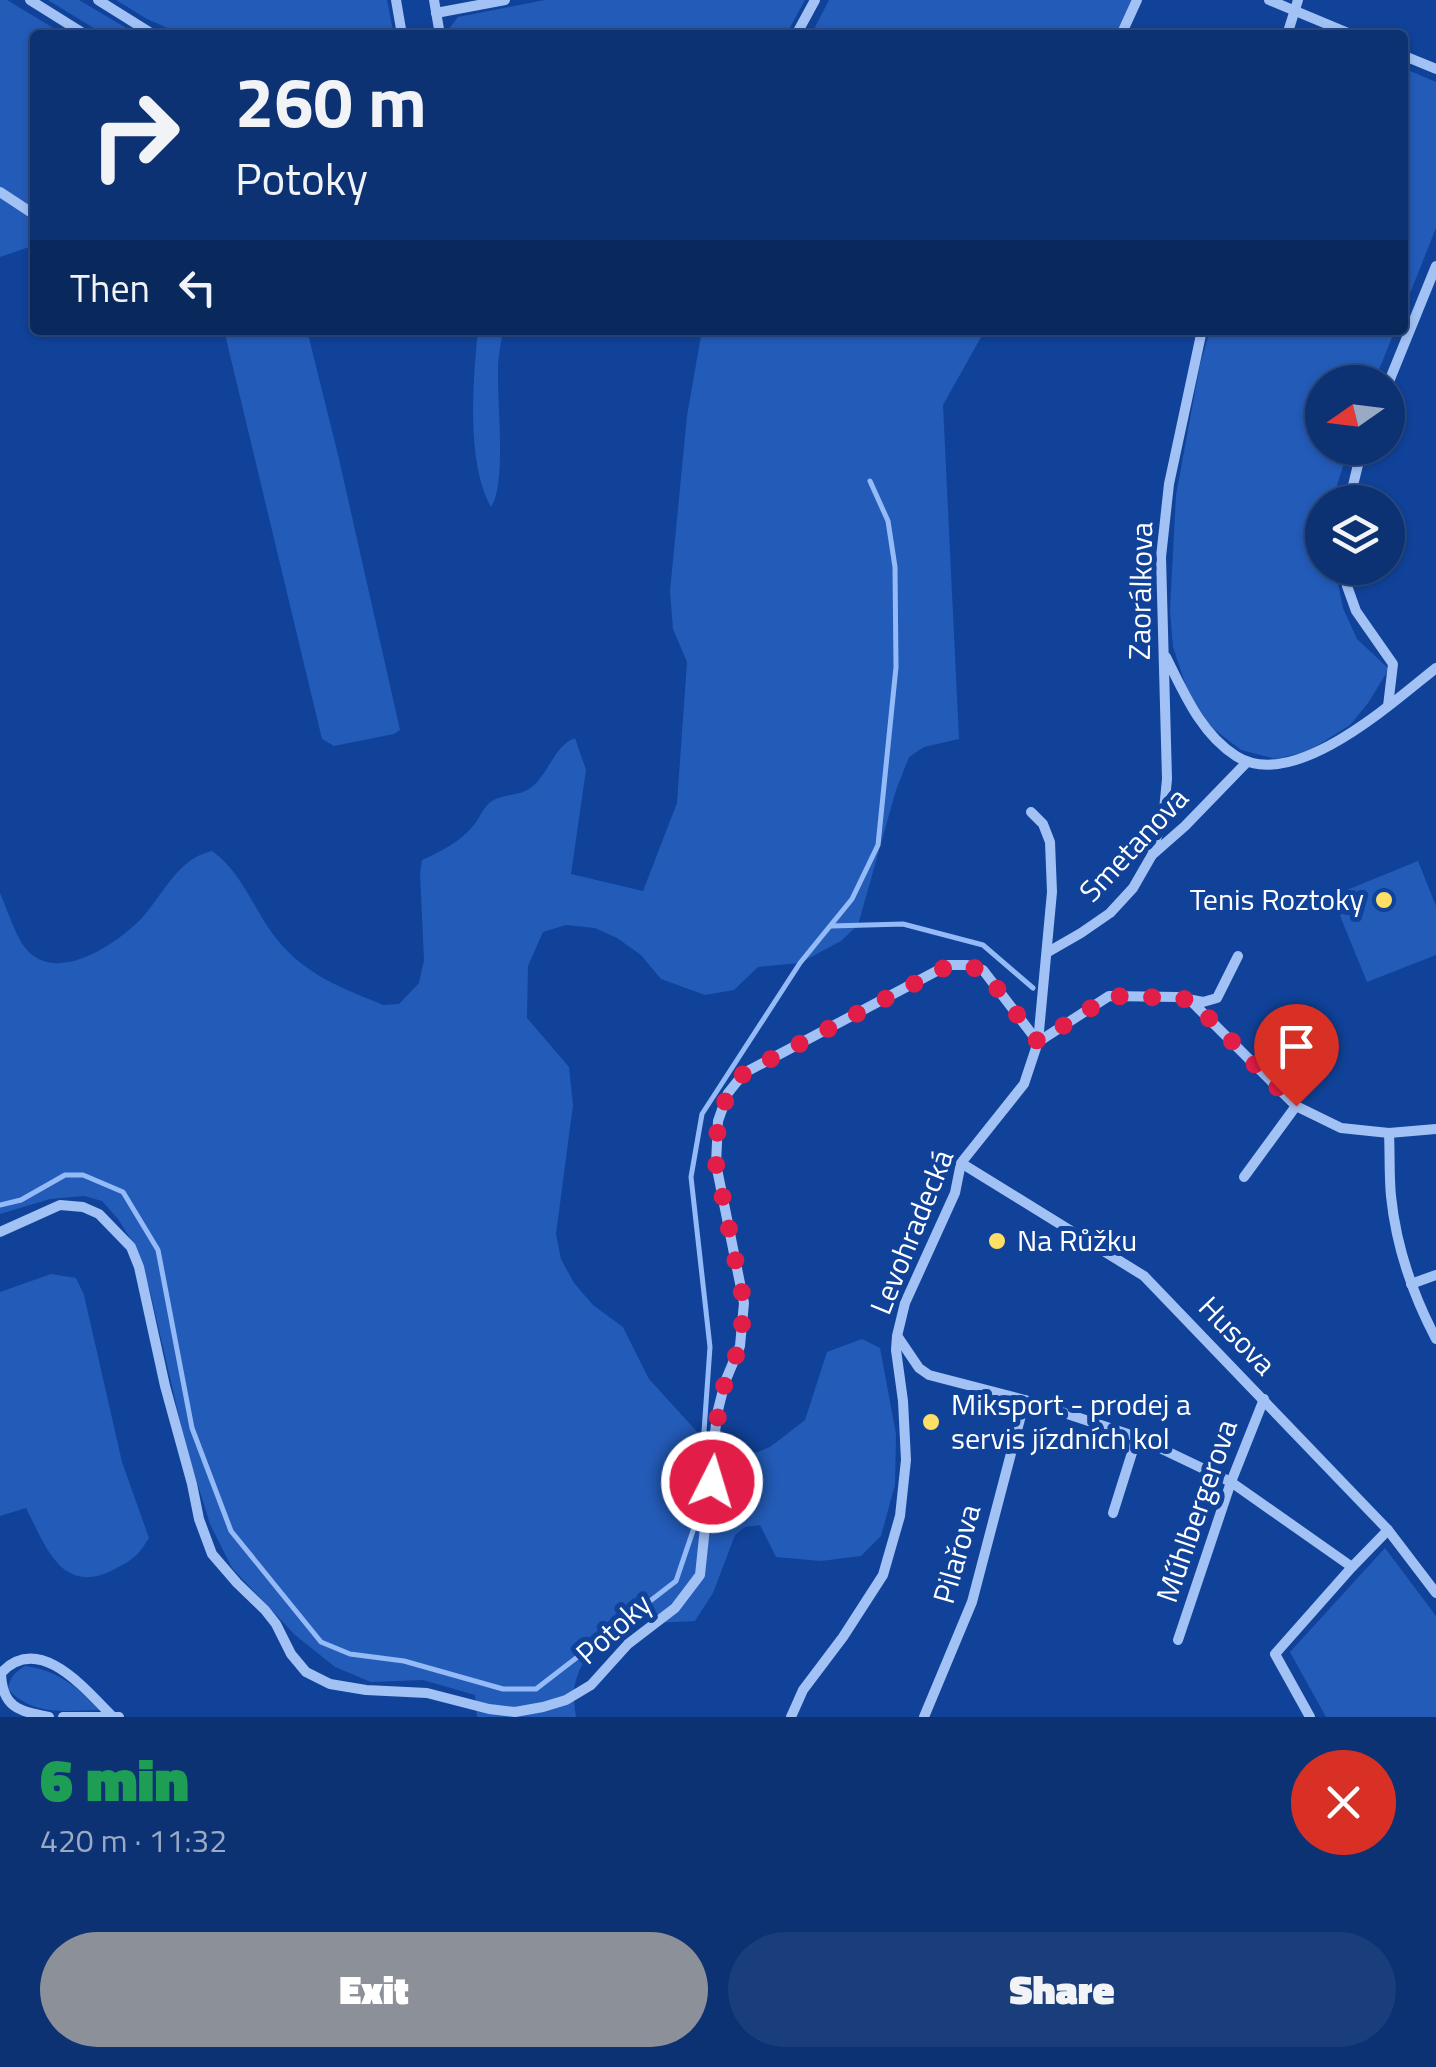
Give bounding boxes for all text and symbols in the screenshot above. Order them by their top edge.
text: 260 m [235,48,427,154]
icon: right [70,70,200,200]
text: Potoky [235,144,368,212]
text: Then [70,259,150,317]
icon: left [170,260,225,315]
north arrow [1305,365,1405,465]
map controls [1305,365,1405,585]
button: layers [1305,485,1405,585]
street label: Zaorálkova [1116,522,1164,660]
street label: Smetanova [1068,776,1199,912]
place label: Tenis Roztoky [1190,876,1364,922]
marker: Tenis Roztoky [1373,889,1395,911]
pin [1254,1004,1339,1107]
icon: arrive [1269,1019,1324,1074]
street label: Levohradecká [857,1142,965,1321]
place label: Na Růžku [1017,1217,1137,1263]
marker: Na Růžku [986,1230,1008,1252]
street label: Husova [1188,1285,1287,1385]
place label: Miksport - prodej a servis jízdních kol [951,1381,1191,1461]
marker: Miksport - prodej a servis jízdních kol [920,1411,942,1433]
street label: Műhlbergerova [1143,1413,1249,1608]
position arrow [660,1430,764,1534]
street label: Pilařova [920,1499,992,1609]
street label: Potoky [565,1582,662,1675]
text: 6 min [40,1733,189,1824]
button: close [1291,1750,1396,1855]
text: 420 m · 11:32 [40,1816,227,1864]
button: Exit [40,1932,708,2047]
button: Share [728,1932,1396,2047]

